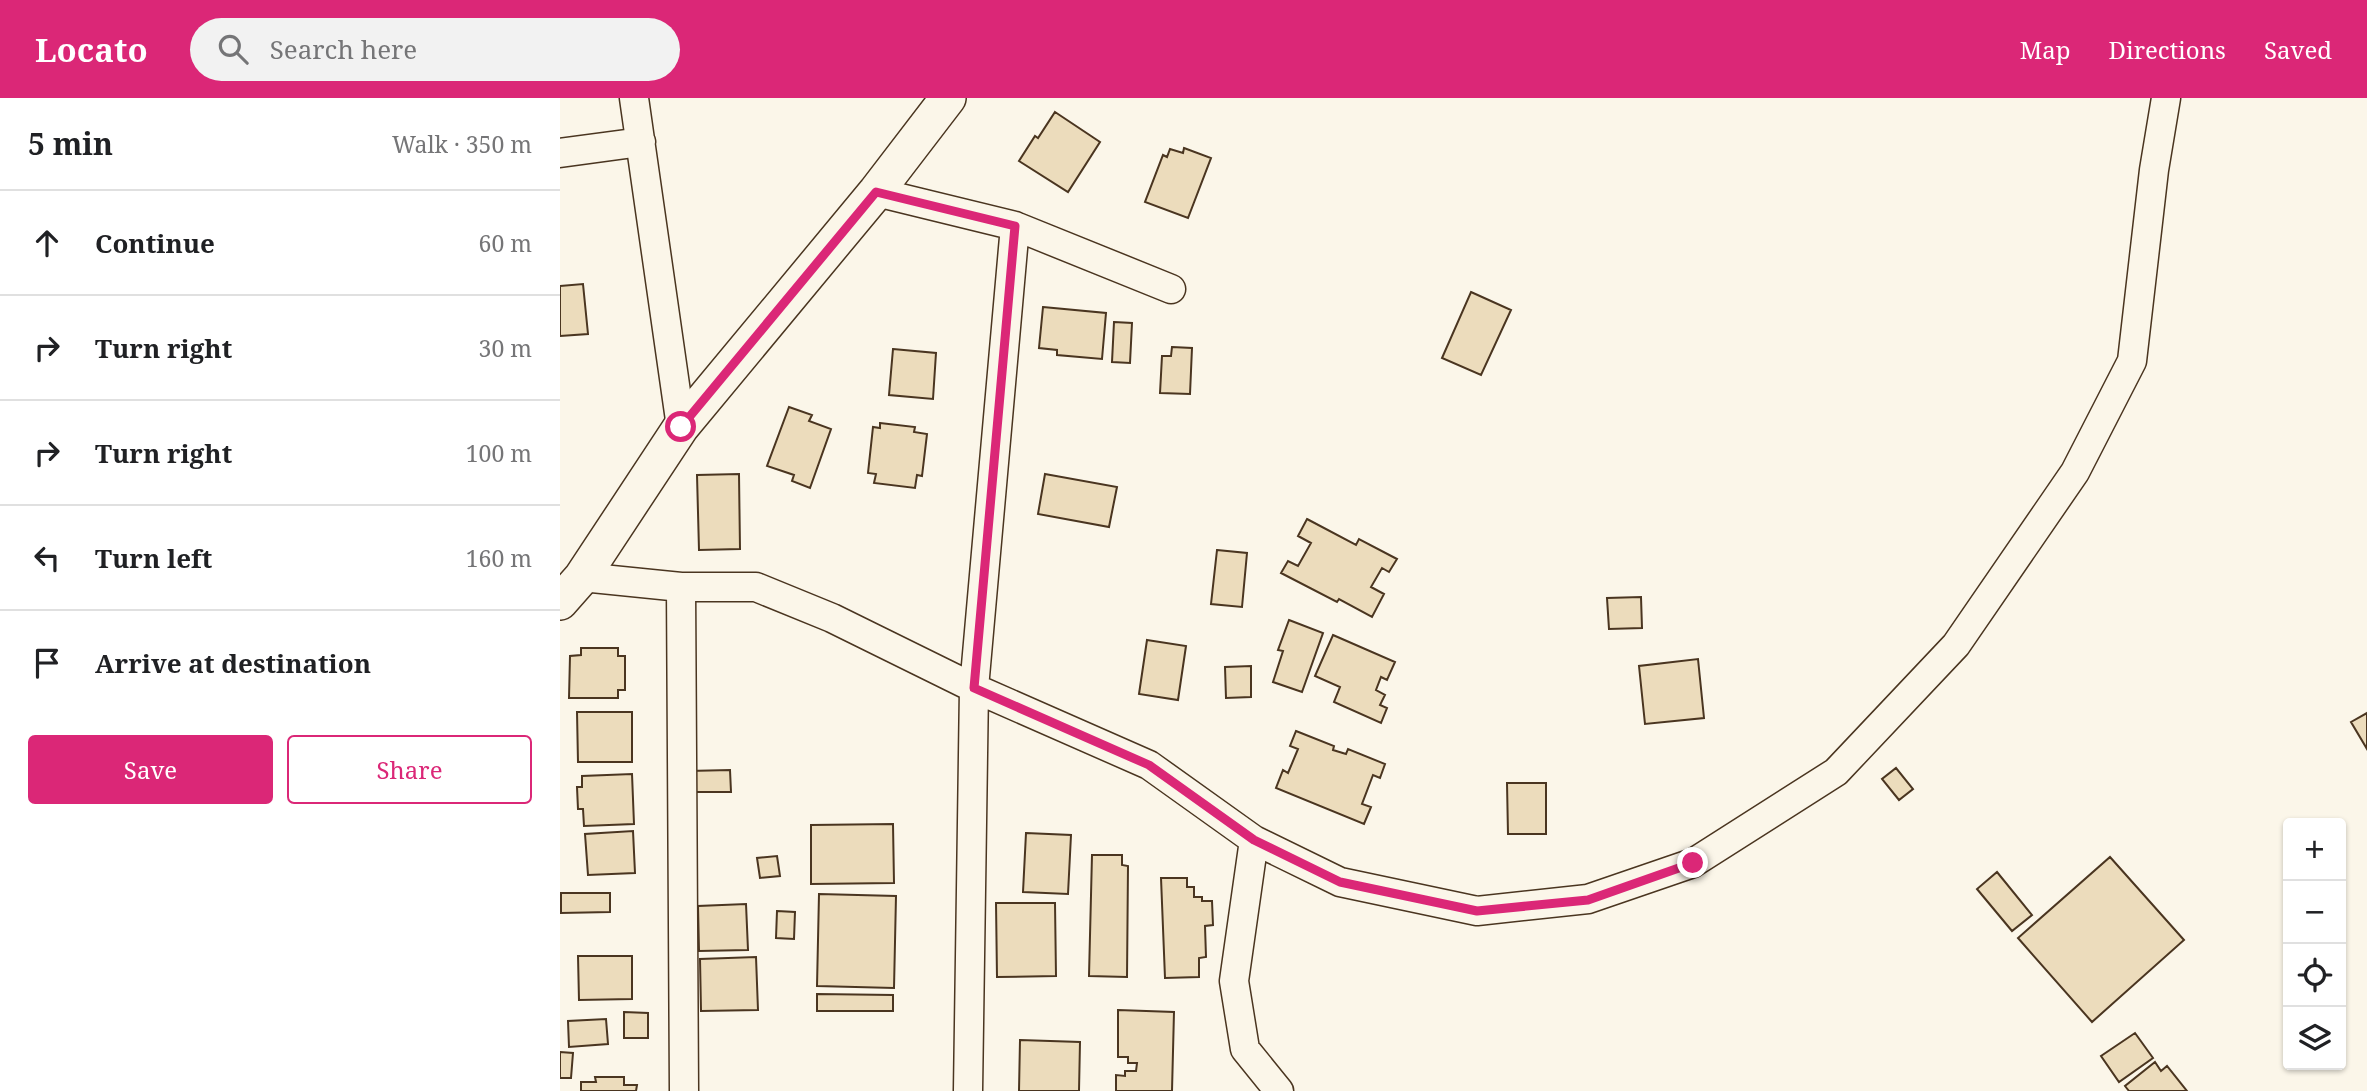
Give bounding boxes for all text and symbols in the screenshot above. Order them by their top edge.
search box [190,18,680,81]
text: Locato [35,27,148,72]
icon: search [214,30,252,68]
text: Search here [270,31,417,67]
text: Map [2020,33,2071,66]
text: Directions [2109,33,2226,66]
text: Saved [2264,33,2332,66]
text: 5 min [28,123,113,164]
text: Walk · 350 m [392,128,532,160]
icon: ahead [28,224,66,262]
text: Continue [95,225,215,261]
text: 60 m [479,227,532,259]
icon: right [28,329,66,367]
text: Turn right [95,330,232,366]
text: 30 m [479,332,532,364]
route start [665,411,696,442]
icon: right [28,434,66,472]
text: Turn right [95,435,232,471]
text: 100 m [466,437,532,469]
icon: left [28,539,66,577]
text: Turn left [95,540,212,576]
text: 160 m [466,542,532,574]
icon: arrive [28,644,66,682]
text: Arrive at destination [95,645,371,681]
button: Save [28,735,273,804]
button: Share [287,735,532,804]
map controls [2283,818,2346,1070]
button: + [2283,818,2346,881]
route end [1677,847,1708,878]
button: − [2283,881,2346,944]
button: locate [2283,944,2346,1007]
button: layers [2283,1007,2346,1070]

